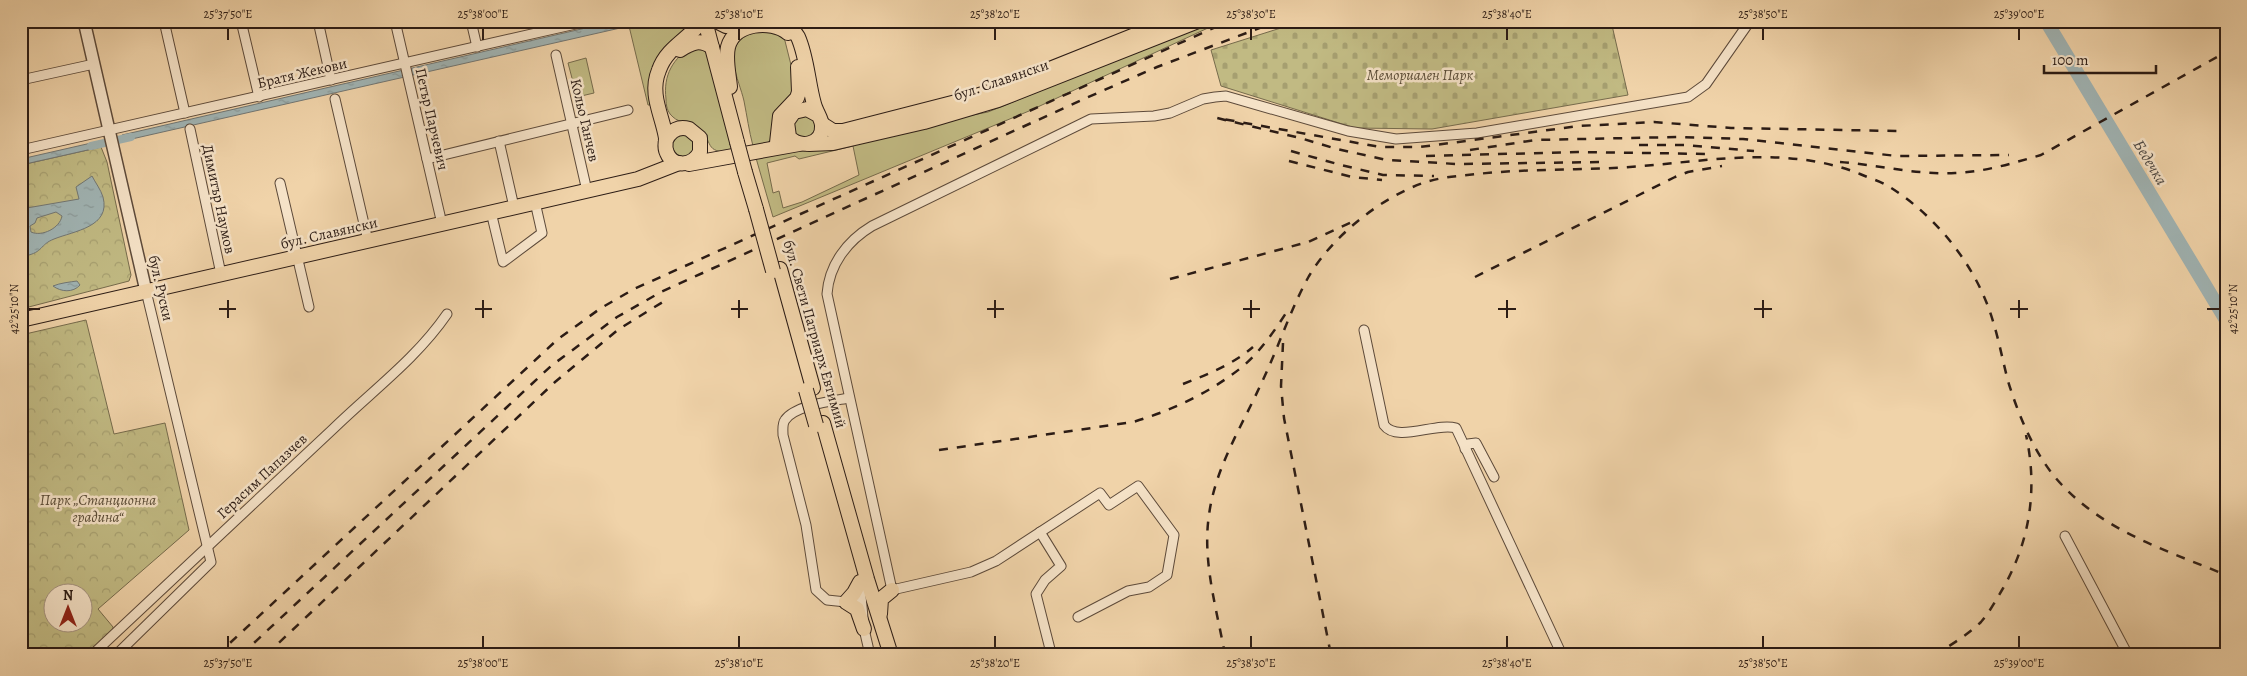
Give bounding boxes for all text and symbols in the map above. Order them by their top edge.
text: 25°37'50"E [204,6,252,22]
text: 25°38'00"E [458,6,508,22]
text: 25°38'10"E [715,6,763,22]
text: 25°38'20"E [970,6,1020,22]
text: 25°38'30"E [1226,6,1276,22]
text: 25°38'40"E [1482,6,1532,22]
text: 25°38'50"E [1738,6,1788,22]
text: 25°39'00"E [1994,6,2044,22]
scale bar [2044,42,2157,74]
text: 100 m [2052,50,2089,70]
street label: Братя Жекови [255,53,349,93]
street label: бул. Славянски [951,54,1051,106]
park label: Мемориален Парк [1367,65,1473,85]
street label: Петър Парчевич [411,66,453,172]
street label: Кольо Ганчев [566,77,604,163]
water label: Бедечка [2128,136,2172,189]
street label: Димитър Наумов [198,142,240,256]
street label: бул. Славянски [278,212,380,254]
street label: бул. Свети Патриарх Евтимий [779,238,851,431]
street label: бул. Руски [144,253,178,323]
text: 42°25'10"N [6,283,22,334]
text: 42°25'10"N [2225,283,2241,334]
street label: Герасим Папазчев [213,429,311,523]
park label: Парк „Станционна градина“ [40,490,156,527]
north arrow [42,584,92,634]
text: N [63,586,73,605]
text: 25°37'50"E [204,655,252,671]
text: 25°38'00"E [458,655,508,671]
text: 25°38'10"E [715,655,763,671]
text: 25°38'20"E [970,655,1020,671]
text: 25°38'30"E [1226,655,1276,671]
text: 25°38'40"E [1482,655,1532,671]
text: 25°38'50"E [1738,655,1788,671]
text: 25°39'00"E [1994,655,2044,671]

